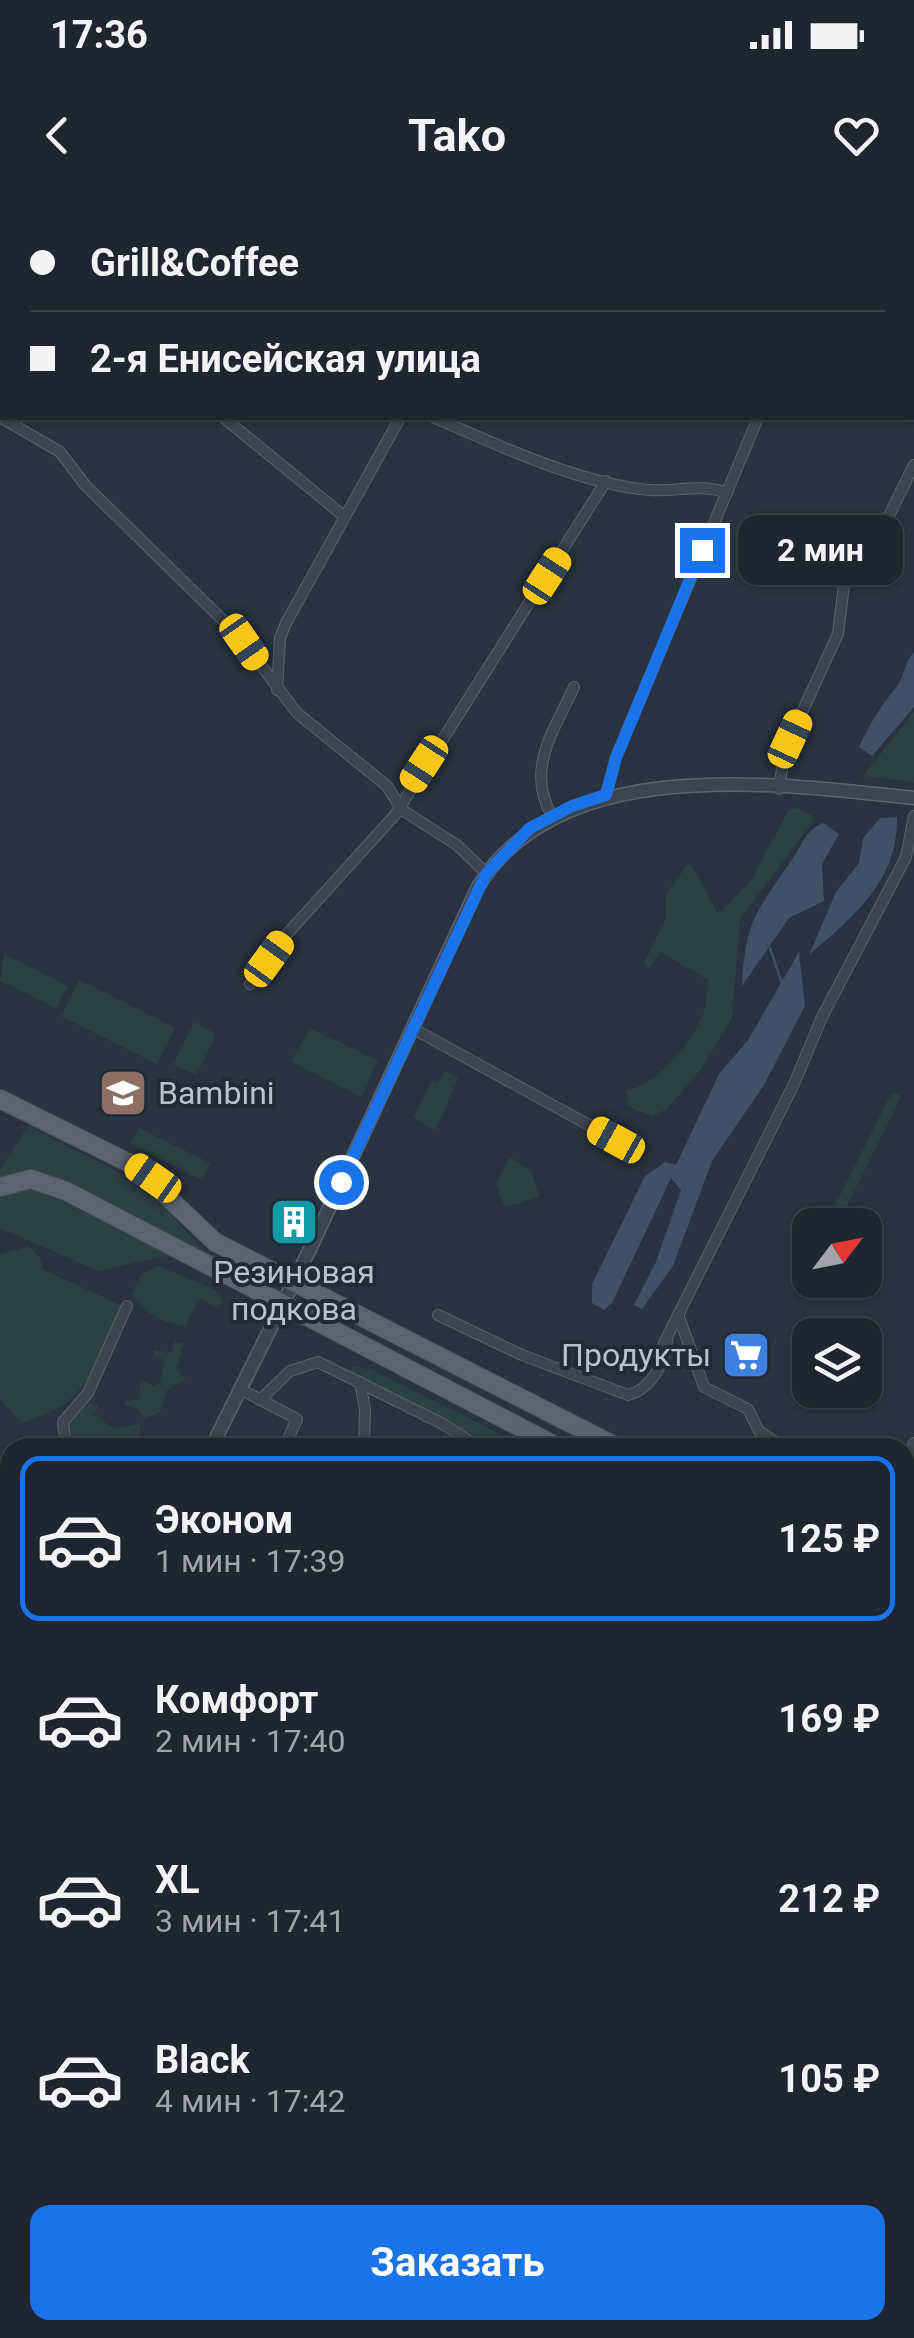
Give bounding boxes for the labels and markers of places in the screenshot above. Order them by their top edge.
school or university icon: Bambini [97,1067,149,1119]
place label: Bambini [158,1074,275,1112]
building icon: Резиновая подкова [268,1196,320,1248]
place label: Резиновая подкова [213,1253,375,1328]
supermarket icon: Продукты [720,1329,772,1381]
place label: Продукты [561,1336,711,1374]

